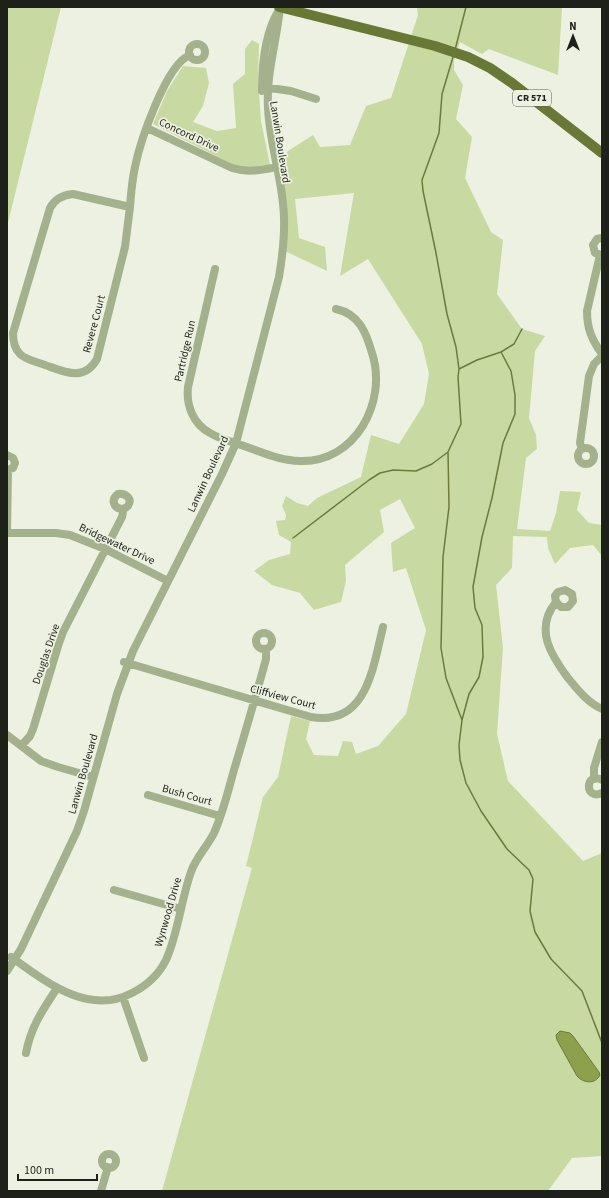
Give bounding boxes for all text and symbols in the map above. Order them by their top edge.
north arrow [553,16,593,56]
text: N [569,19,577,34]
road number: CR 571 [513,90,551,106]
street label: Lanwin Boulevard [266,100,294,184]
street label: Concord Drive [156,114,222,156]
street label: Revere Court [79,293,109,355]
street label: Partridge Run [171,319,199,383]
street label: Lanwin Boulevard [184,433,232,515]
street label: Bridgewater Drive [77,520,158,568]
street label: Douglas Drive [29,621,64,686]
street label: Cliffview Court [248,681,318,713]
street label: Lanwin Boulevard [64,732,102,816]
street label: Bush Court [160,781,214,809]
street label: Wynwood Drive [151,875,185,949]
scale bar [18,1156,97,1182]
text: 100 m [24,1162,54,1179]

